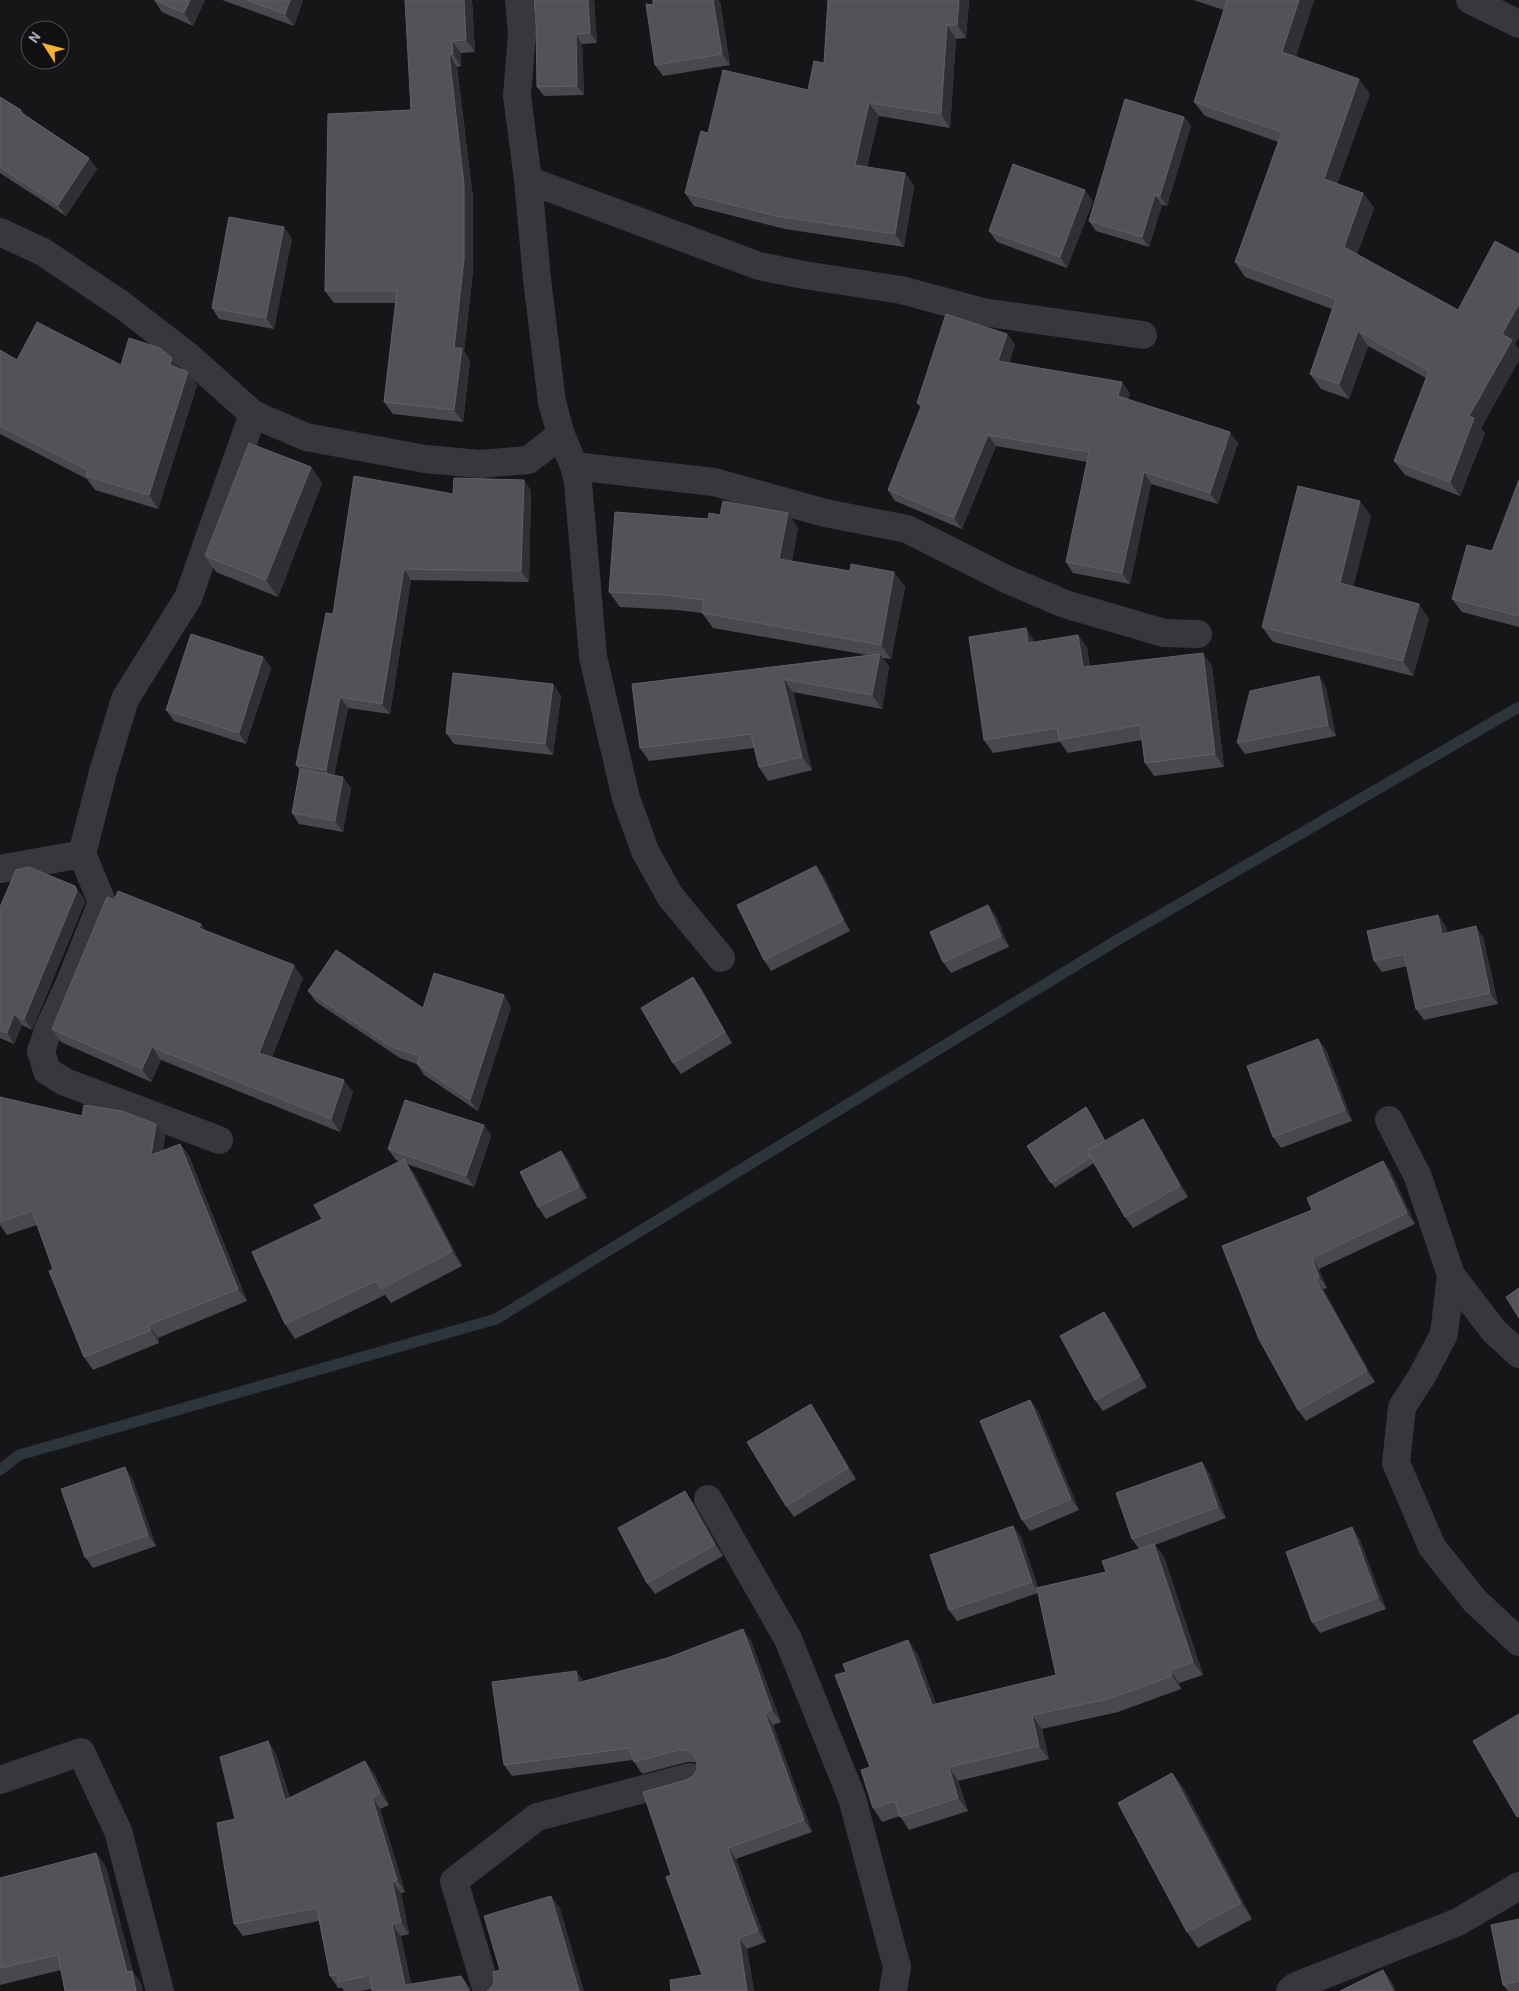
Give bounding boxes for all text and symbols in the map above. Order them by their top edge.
north arrow [20,20,70,70]
text: N [24,28,44,46]

